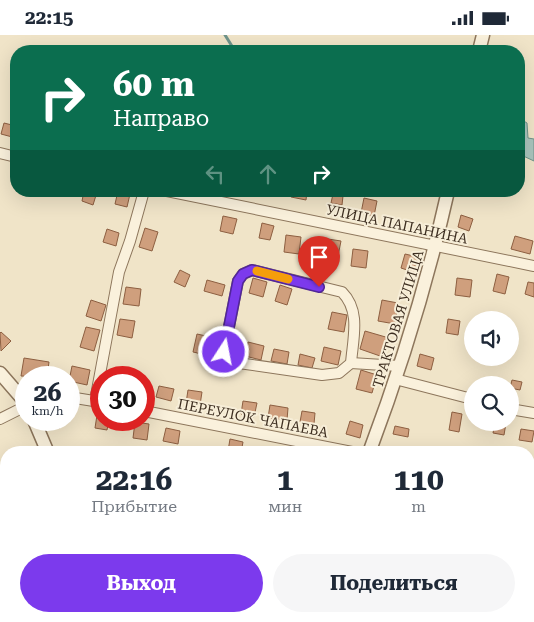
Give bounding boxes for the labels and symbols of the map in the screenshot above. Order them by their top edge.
street label: УЛИЦА ПАПАНИНА [325,201,469,247]
pin [298,236,340,287]
street label: ТРАКТОВАЯ УЛИЦА [369,248,427,390]
position arrow [197,325,249,377]
speed limit sign: 30 [90,366,155,431]
street label: ПЕРЕУЛОК ЧАПАЕВА [176,396,330,440]

